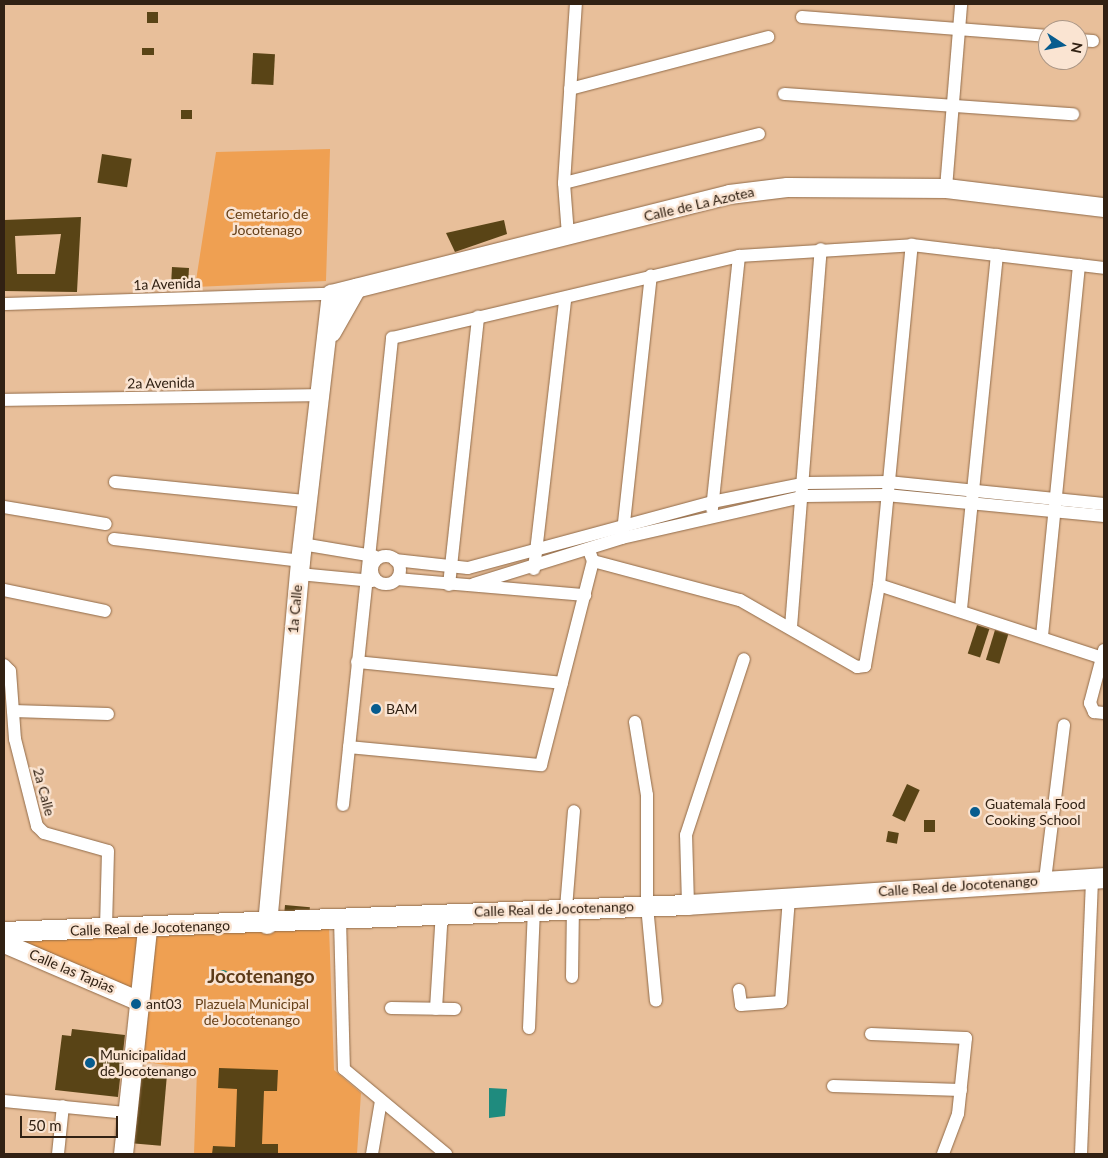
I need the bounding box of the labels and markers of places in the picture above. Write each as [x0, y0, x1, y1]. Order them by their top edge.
place label: BAM [386, 701, 417, 717]
marker: BAM [370, 703, 382, 715]
place label: Guatemala Food Cooking School [985, 796, 1085, 829]
marker: Guatemala Food Cooking School [969, 806, 981, 818]
place label: ant03 [146, 996, 182, 1012]
marker: ant03 [130, 998, 142, 1010]
place label: Municipalidad de Jocotenango [100, 1047, 197, 1080]
marker: Municipalidad de Jocotenango [84, 1057, 96, 1069]

